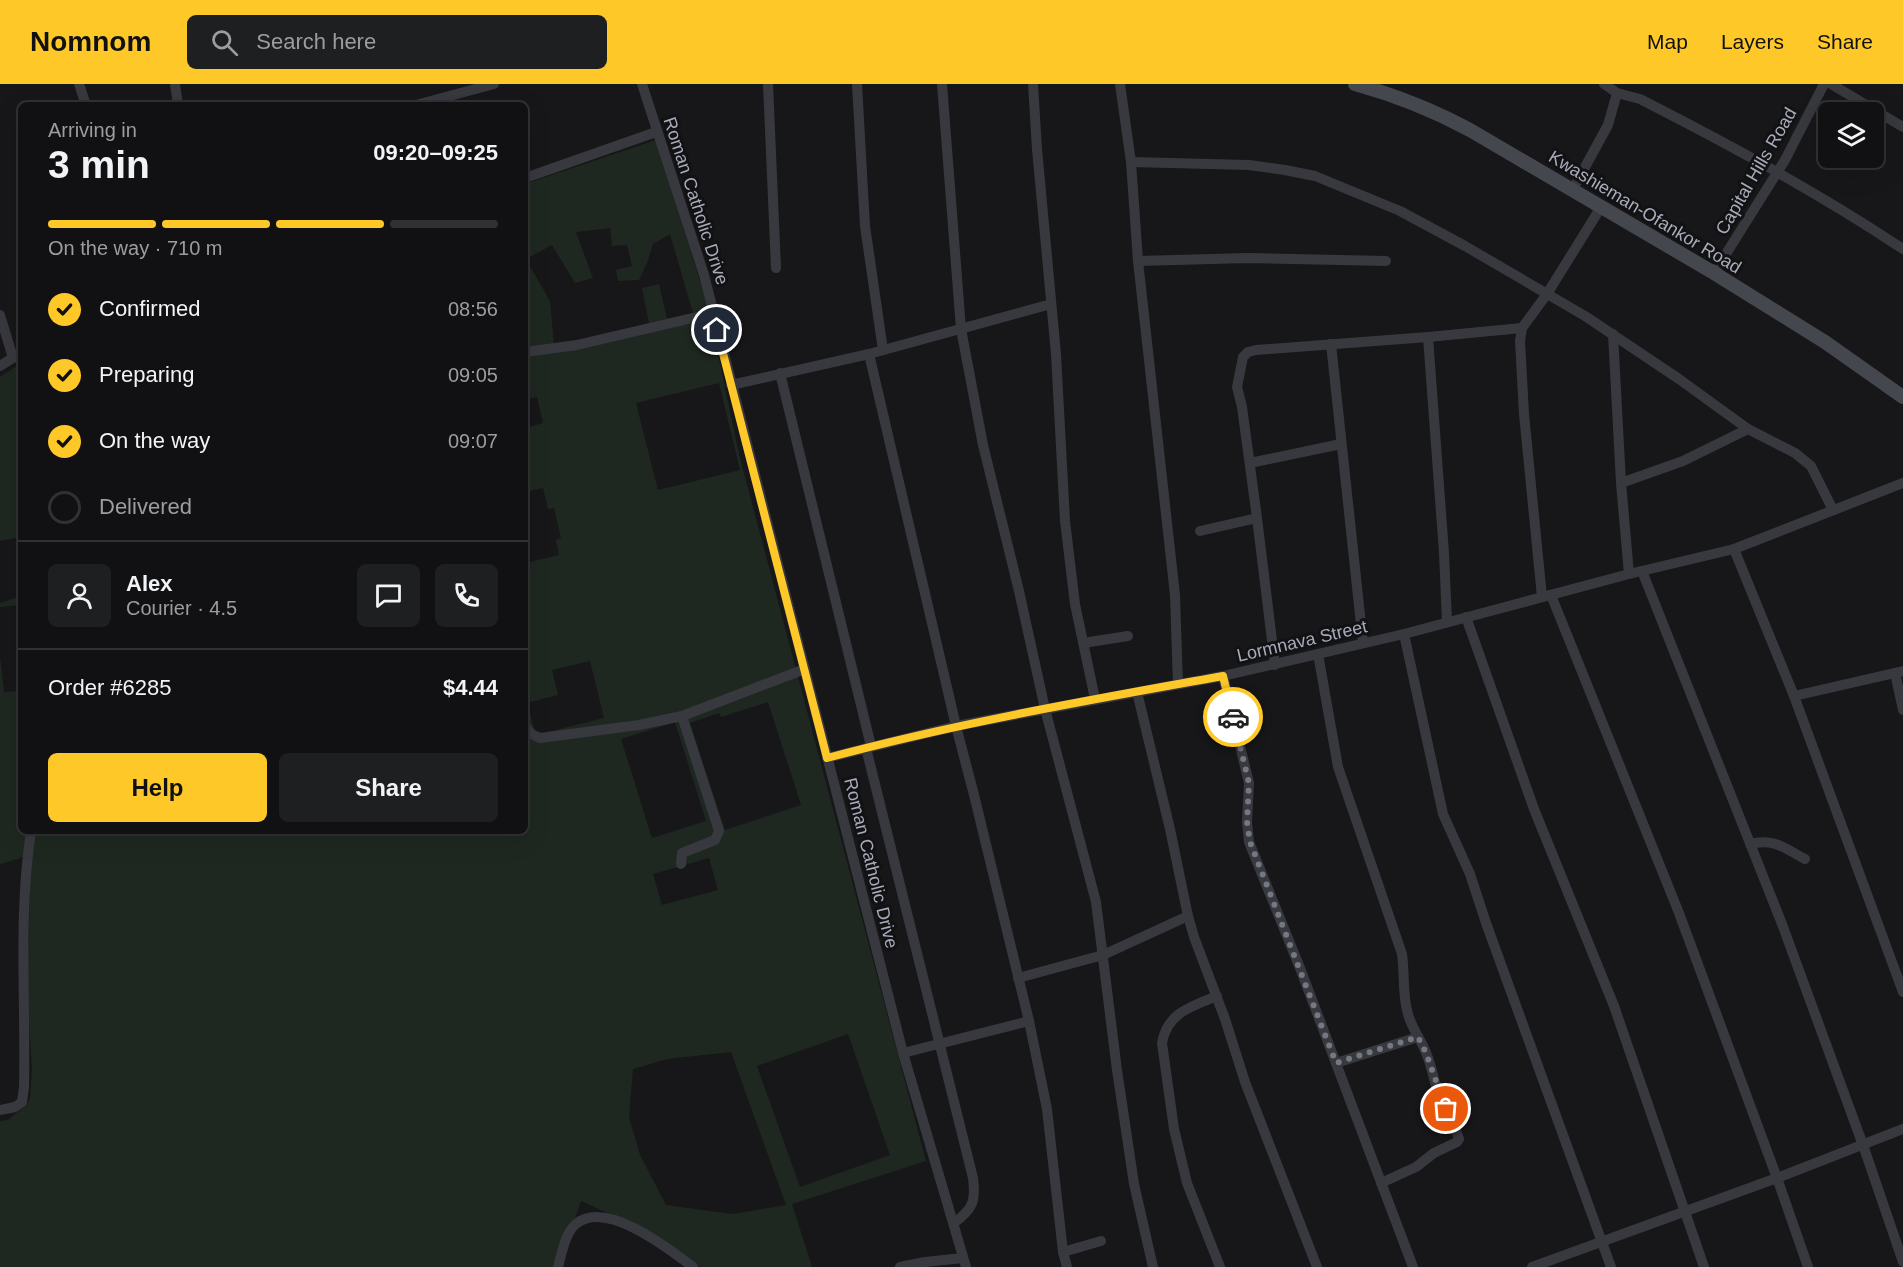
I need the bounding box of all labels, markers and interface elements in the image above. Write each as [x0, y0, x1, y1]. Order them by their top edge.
search box [187, 15, 607, 69]
text: Nomnom [30, 26, 151, 57]
icon: search [208, 26, 241, 59]
text: Search here [256, 29, 376, 54]
text: Map [1647, 30, 1688, 53]
text: Layers [1721, 30, 1784, 53]
text: Share [1817, 30, 1873, 53]
map controls [1818, 102, 1884, 168]
button: layers [1818, 102, 1884, 168]
street label: Capital Hills Road [1712, 104, 1800, 238]
street label: Roman Catholic Drive [659, 115, 733, 287]
text: Arriving in [48, 119, 137, 141]
text: 09:20–09:25 [373, 140, 498, 165]
text: 3 min [48, 143, 150, 186]
street label: Kwashieman-Ofankor Road [1545, 146, 1745, 278]
text: On the way · 710 m [48, 237, 223, 259]
icon: check [48, 293, 81, 326]
text: Confirmed [99, 296, 200, 321]
text: 08:56 [448, 298, 498, 320]
pin [691, 304, 742, 355]
icon: home [700, 313, 733, 346]
icon: check [48, 359, 81, 392]
text: Preparing [99, 362, 194, 387]
text: 09:05 [448, 364, 498, 386]
icon: check [48, 425, 81, 458]
text: On the way [99, 428, 210, 453]
text: 09:07 [448, 430, 498, 452]
text: Delivered [99, 494, 192, 519]
button: person [48, 564, 111, 627]
button: chat [357, 564, 420, 627]
button: phone [435, 564, 498, 627]
text: Alex [126, 571, 172, 596]
text: Courier · 4.5 [126, 597, 237, 619]
street label: Lormnava Street [1235, 616, 1369, 666]
text: Order #6285 [48, 675, 172, 700]
text: $4.44 [443, 675, 498, 700]
courier [1203, 687, 1263, 747]
icon: car [1217, 701, 1250, 734]
button: Help [48, 753, 267, 822]
button: Share [279, 753, 498, 822]
street label: Roman Catholic Drive [840, 776, 902, 950]
pin [1420, 1083, 1471, 1134]
icon: bag [1429, 1092, 1462, 1125]

